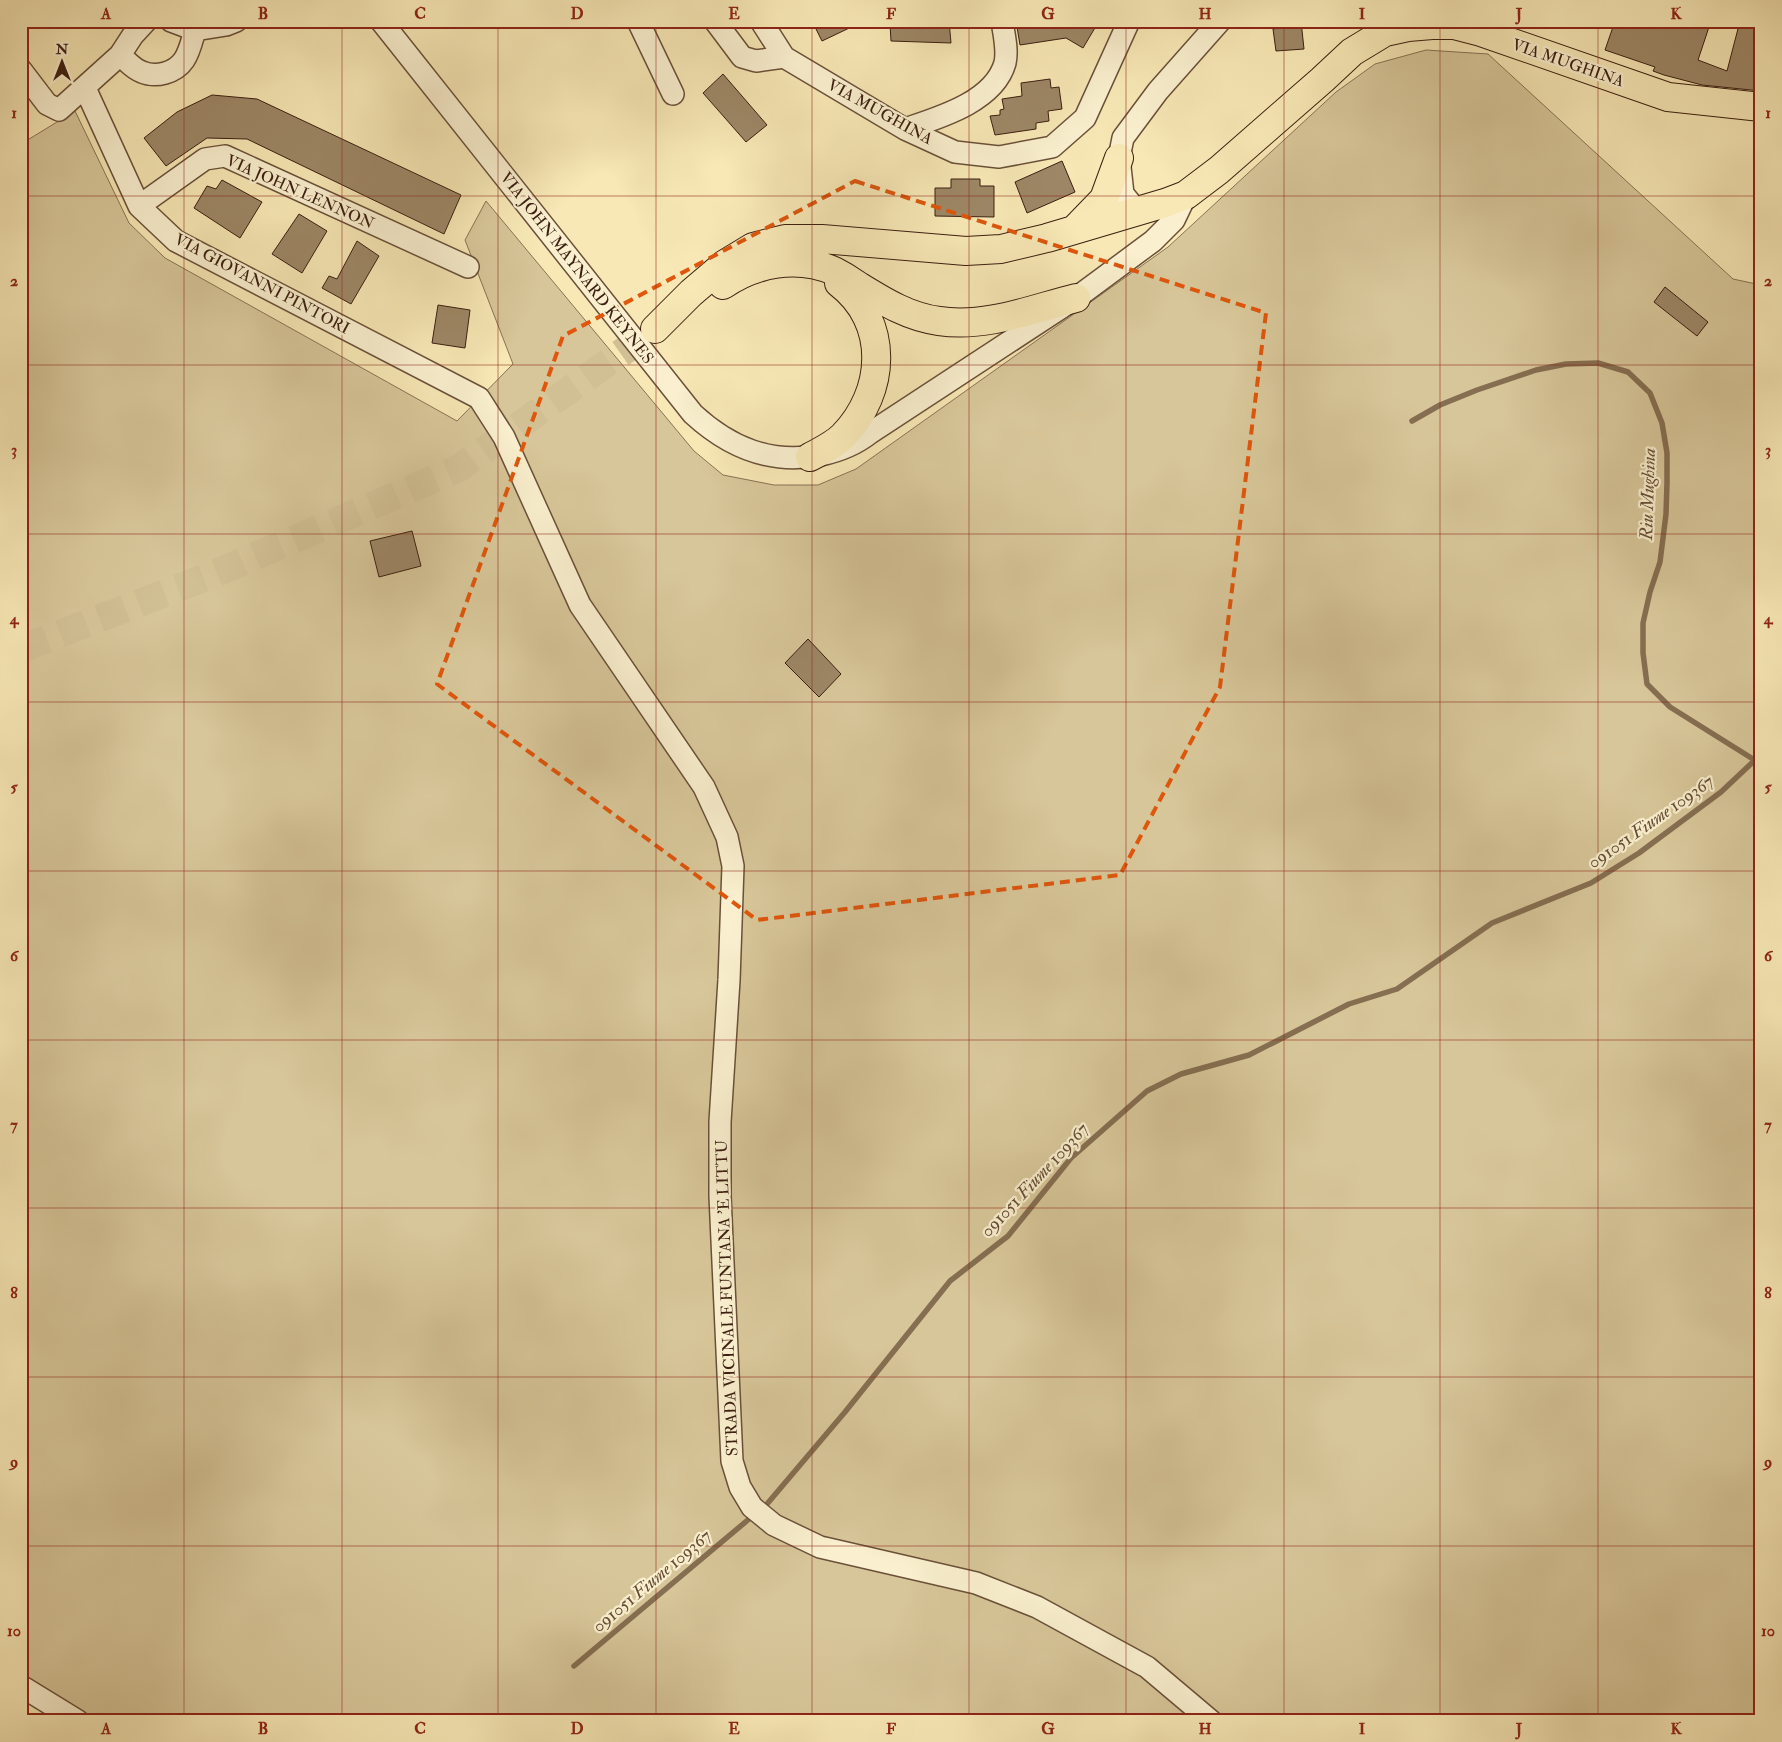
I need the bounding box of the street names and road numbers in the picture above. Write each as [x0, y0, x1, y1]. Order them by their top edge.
street label: VIA MUGHINA [1509, 34, 1627, 92]
street label: VIA MUGHINA [824, 75, 936, 149]
street label: VIA JOHN LENNON [222, 150, 378, 235]
street label: VIA JOHN MAYNARD KEYNES [495, 168, 658, 369]
street label: VIA GIOVANNI PINTORI [171, 229, 353, 339]
street label: STRADA VICINALE FUNTANA 'E LITTU [711, 1139, 743, 1457]

